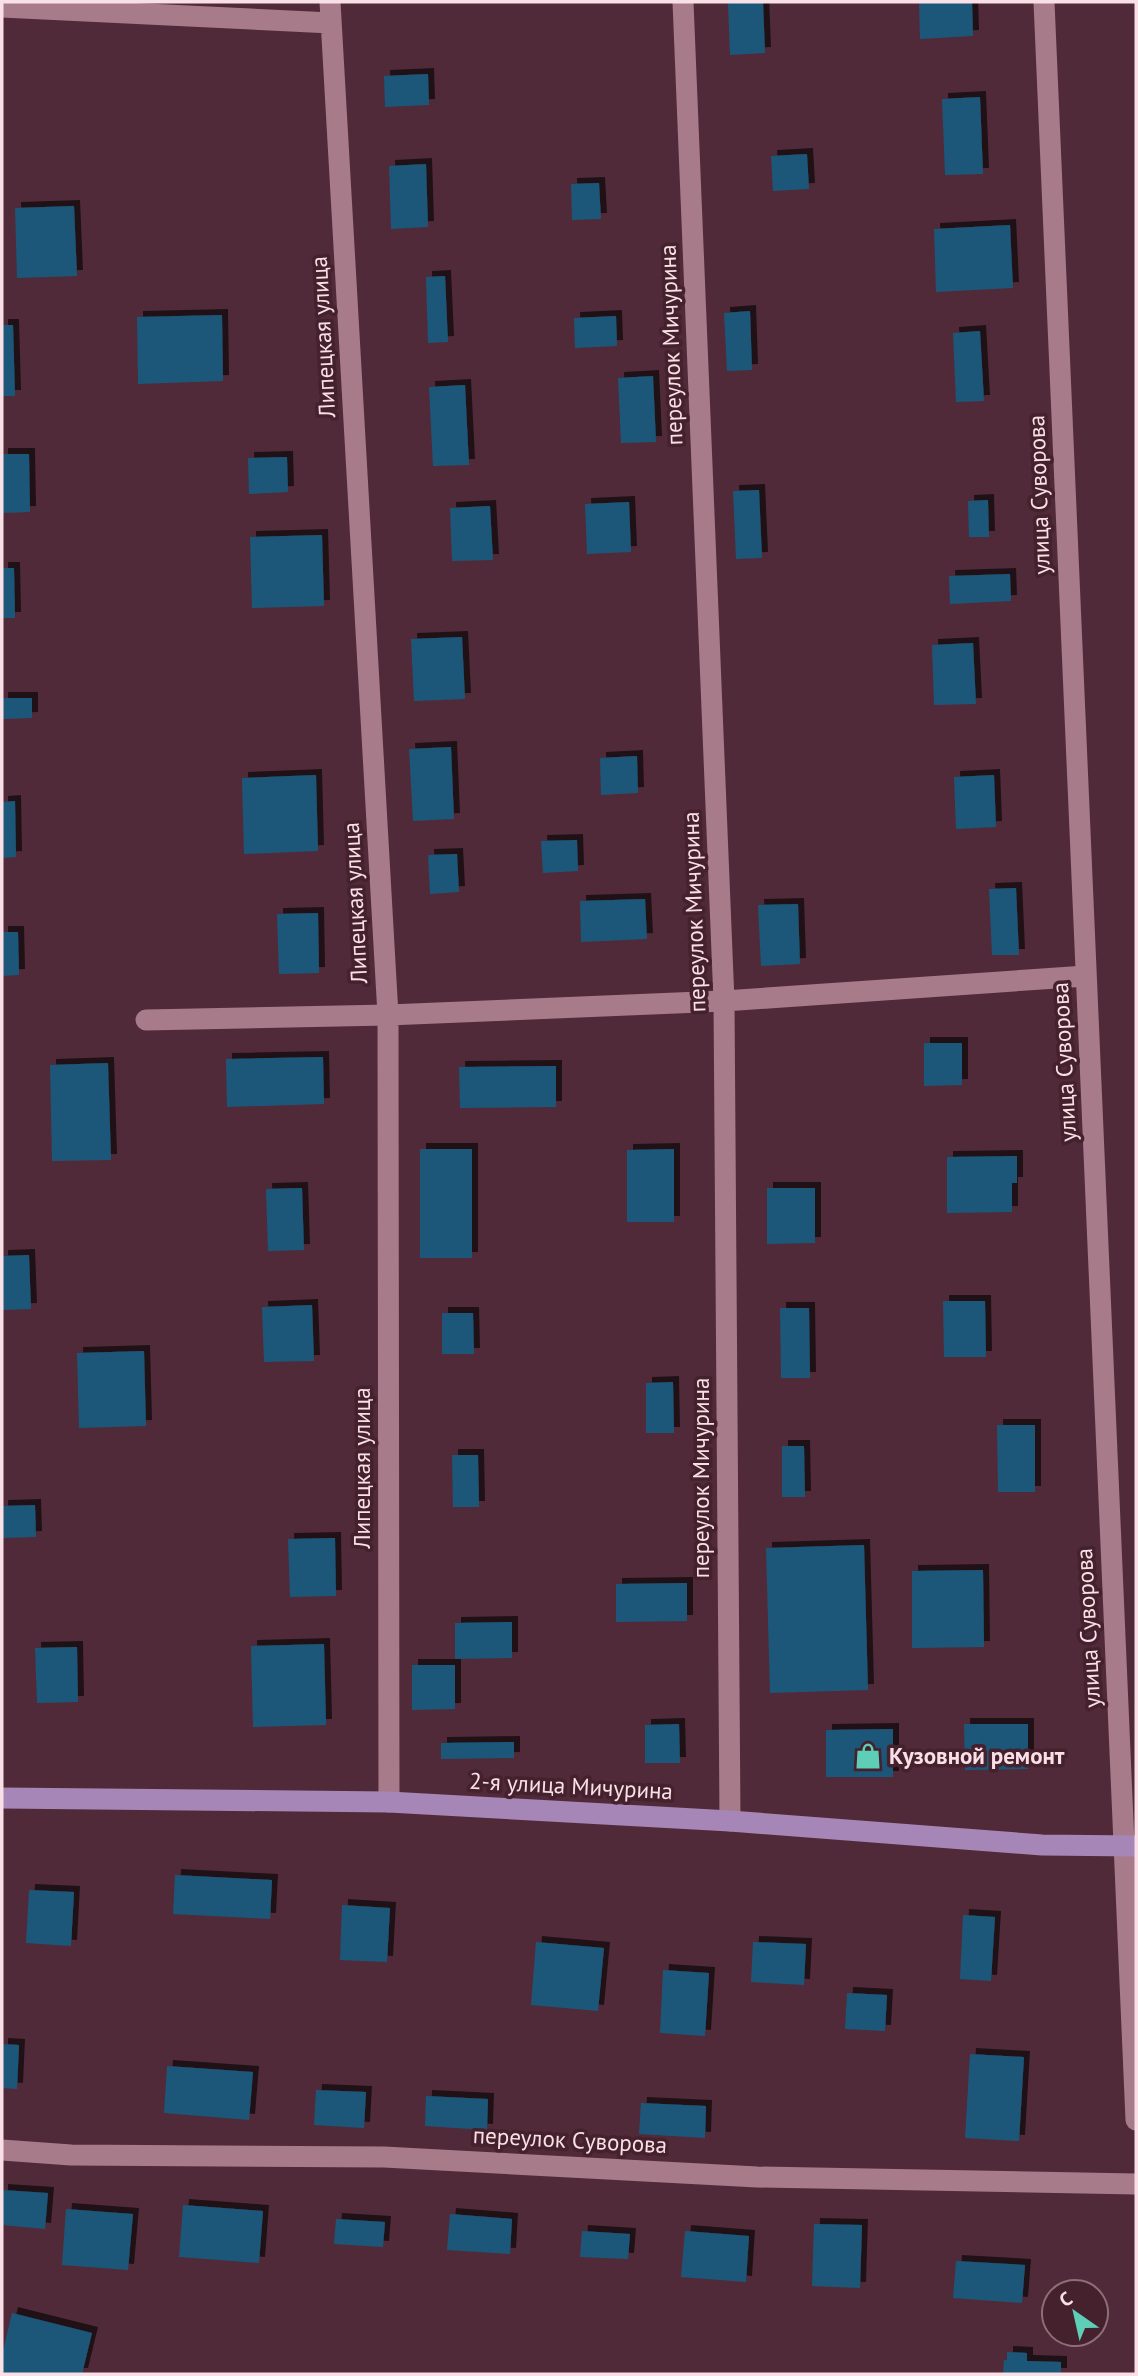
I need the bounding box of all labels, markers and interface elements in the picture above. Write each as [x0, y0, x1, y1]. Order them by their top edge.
street label: переулок Мичурина [653, 244, 688, 446]
street label: Липецкая улица [304, 256, 341, 419]
street label: улица Суворова [1021, 415, 1056, 575]
street label: переулок Мичурина [676, 811, 711, 1013]
street label: Липецкая улица [336, 822, 373, 985]
street label: улица Суворова [1045, 981, 1082, 1143]
street label: переулок Мичурина [686, 1378, 715, 1578]
street label: Липецкая улица [347, 1387, 376, 1550]
street label: улица Суворова [1069, 1547, 1106, 1709]
shop icon: Кузовной ремонт [853, 1741, 883, 1771]
place label: Кузовной ремонт [889, 1741, 1065, 1770]
street label: 2-я улица Мичурина [468, 1766, 674, 1805]
street label: переулок Суворова [472, 2120, 668, 2159]
north arrow [1040, 2278, 1110, 2348]
text: С [1054, 2286, 1077, 2312]

